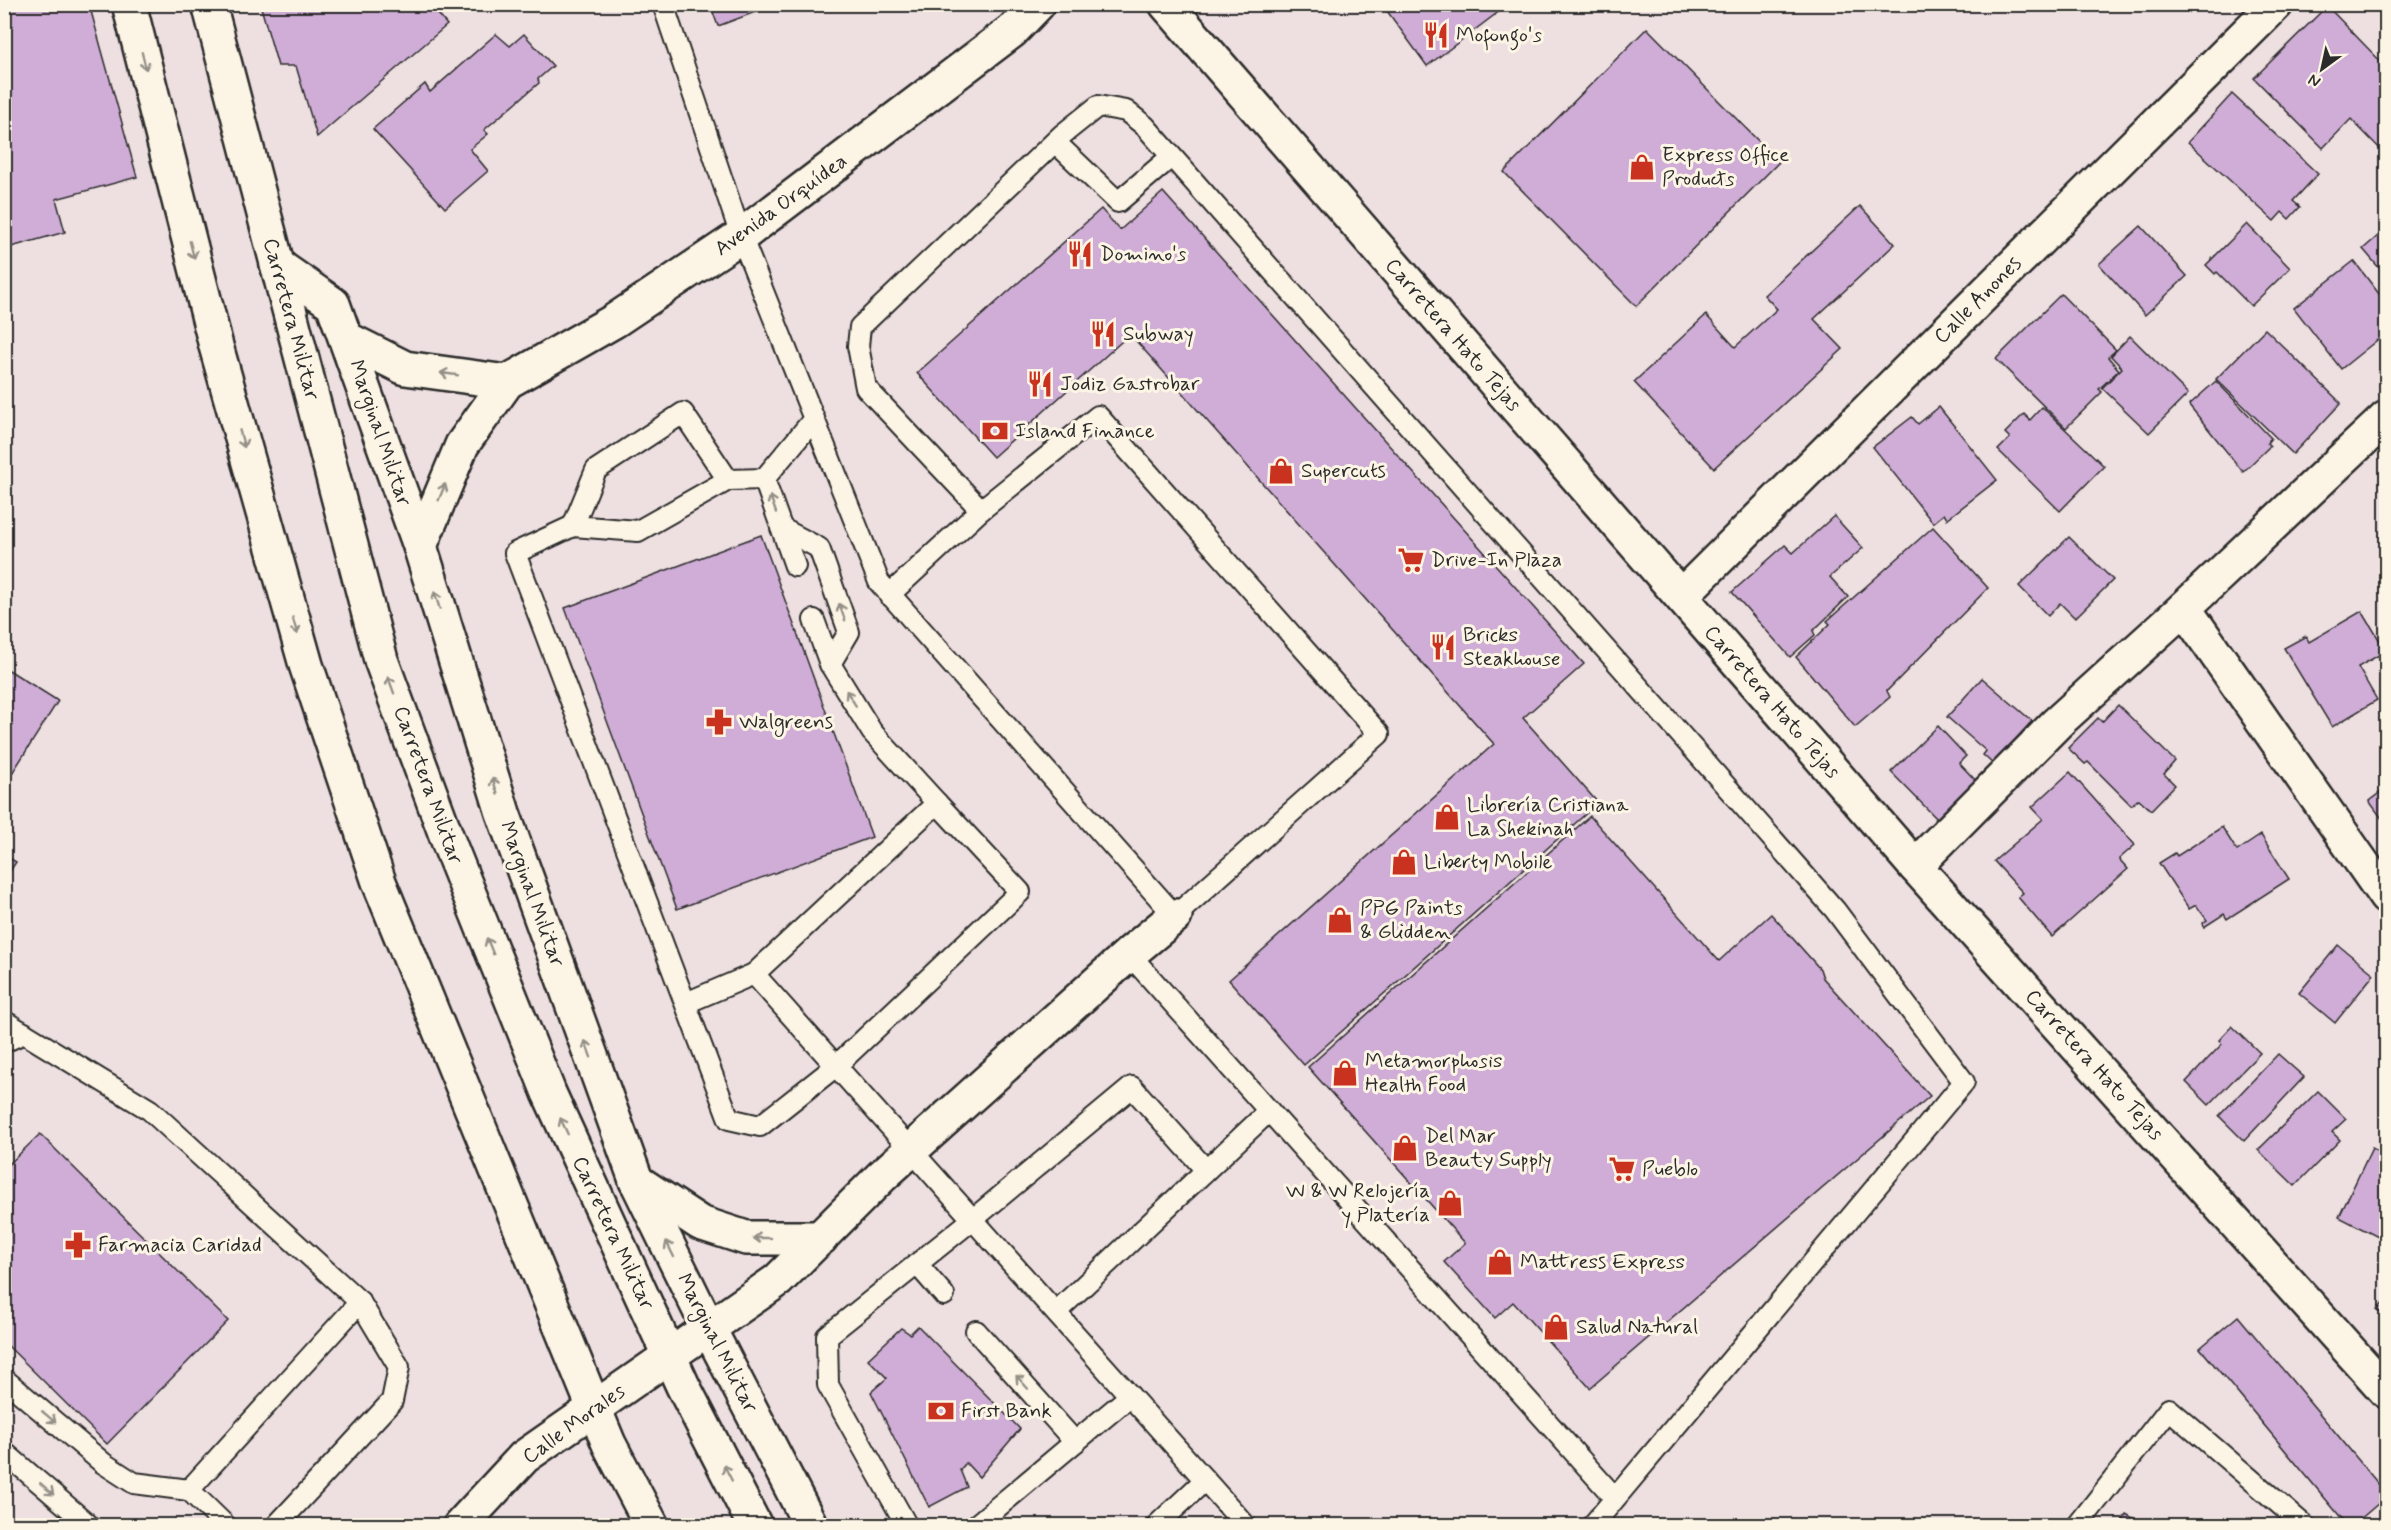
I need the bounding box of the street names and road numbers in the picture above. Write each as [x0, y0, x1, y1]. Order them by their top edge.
street label: Avenida Orquídea [709, 147, 853, 263]
street label: Carretera Militar [256, 235, 326, 403]
street label: Calle Anones [1928, 250, 2028, 350]
street label: Carretera Hato Tejas [1379, 252, 1527, 418]
street label: Marginal Militar [341, 356, 418, 510]
street label: Carretera Hato Tejas [1698, 619, 1846, 785]
street label: Carretera Militar [386, 702, 470, 868]
street label: Marginal Militar [492, 817, 571, 971]
street label: Carretera Hato Tejas [2018, 983, 2170, 1147]
street label: Carretera Militar [565, 1152, 661, 1315]
street label: Marginal Militar [669, 1269, 764, 1418]
street label: Calle Morales [517, 1377, 631, 1471]

